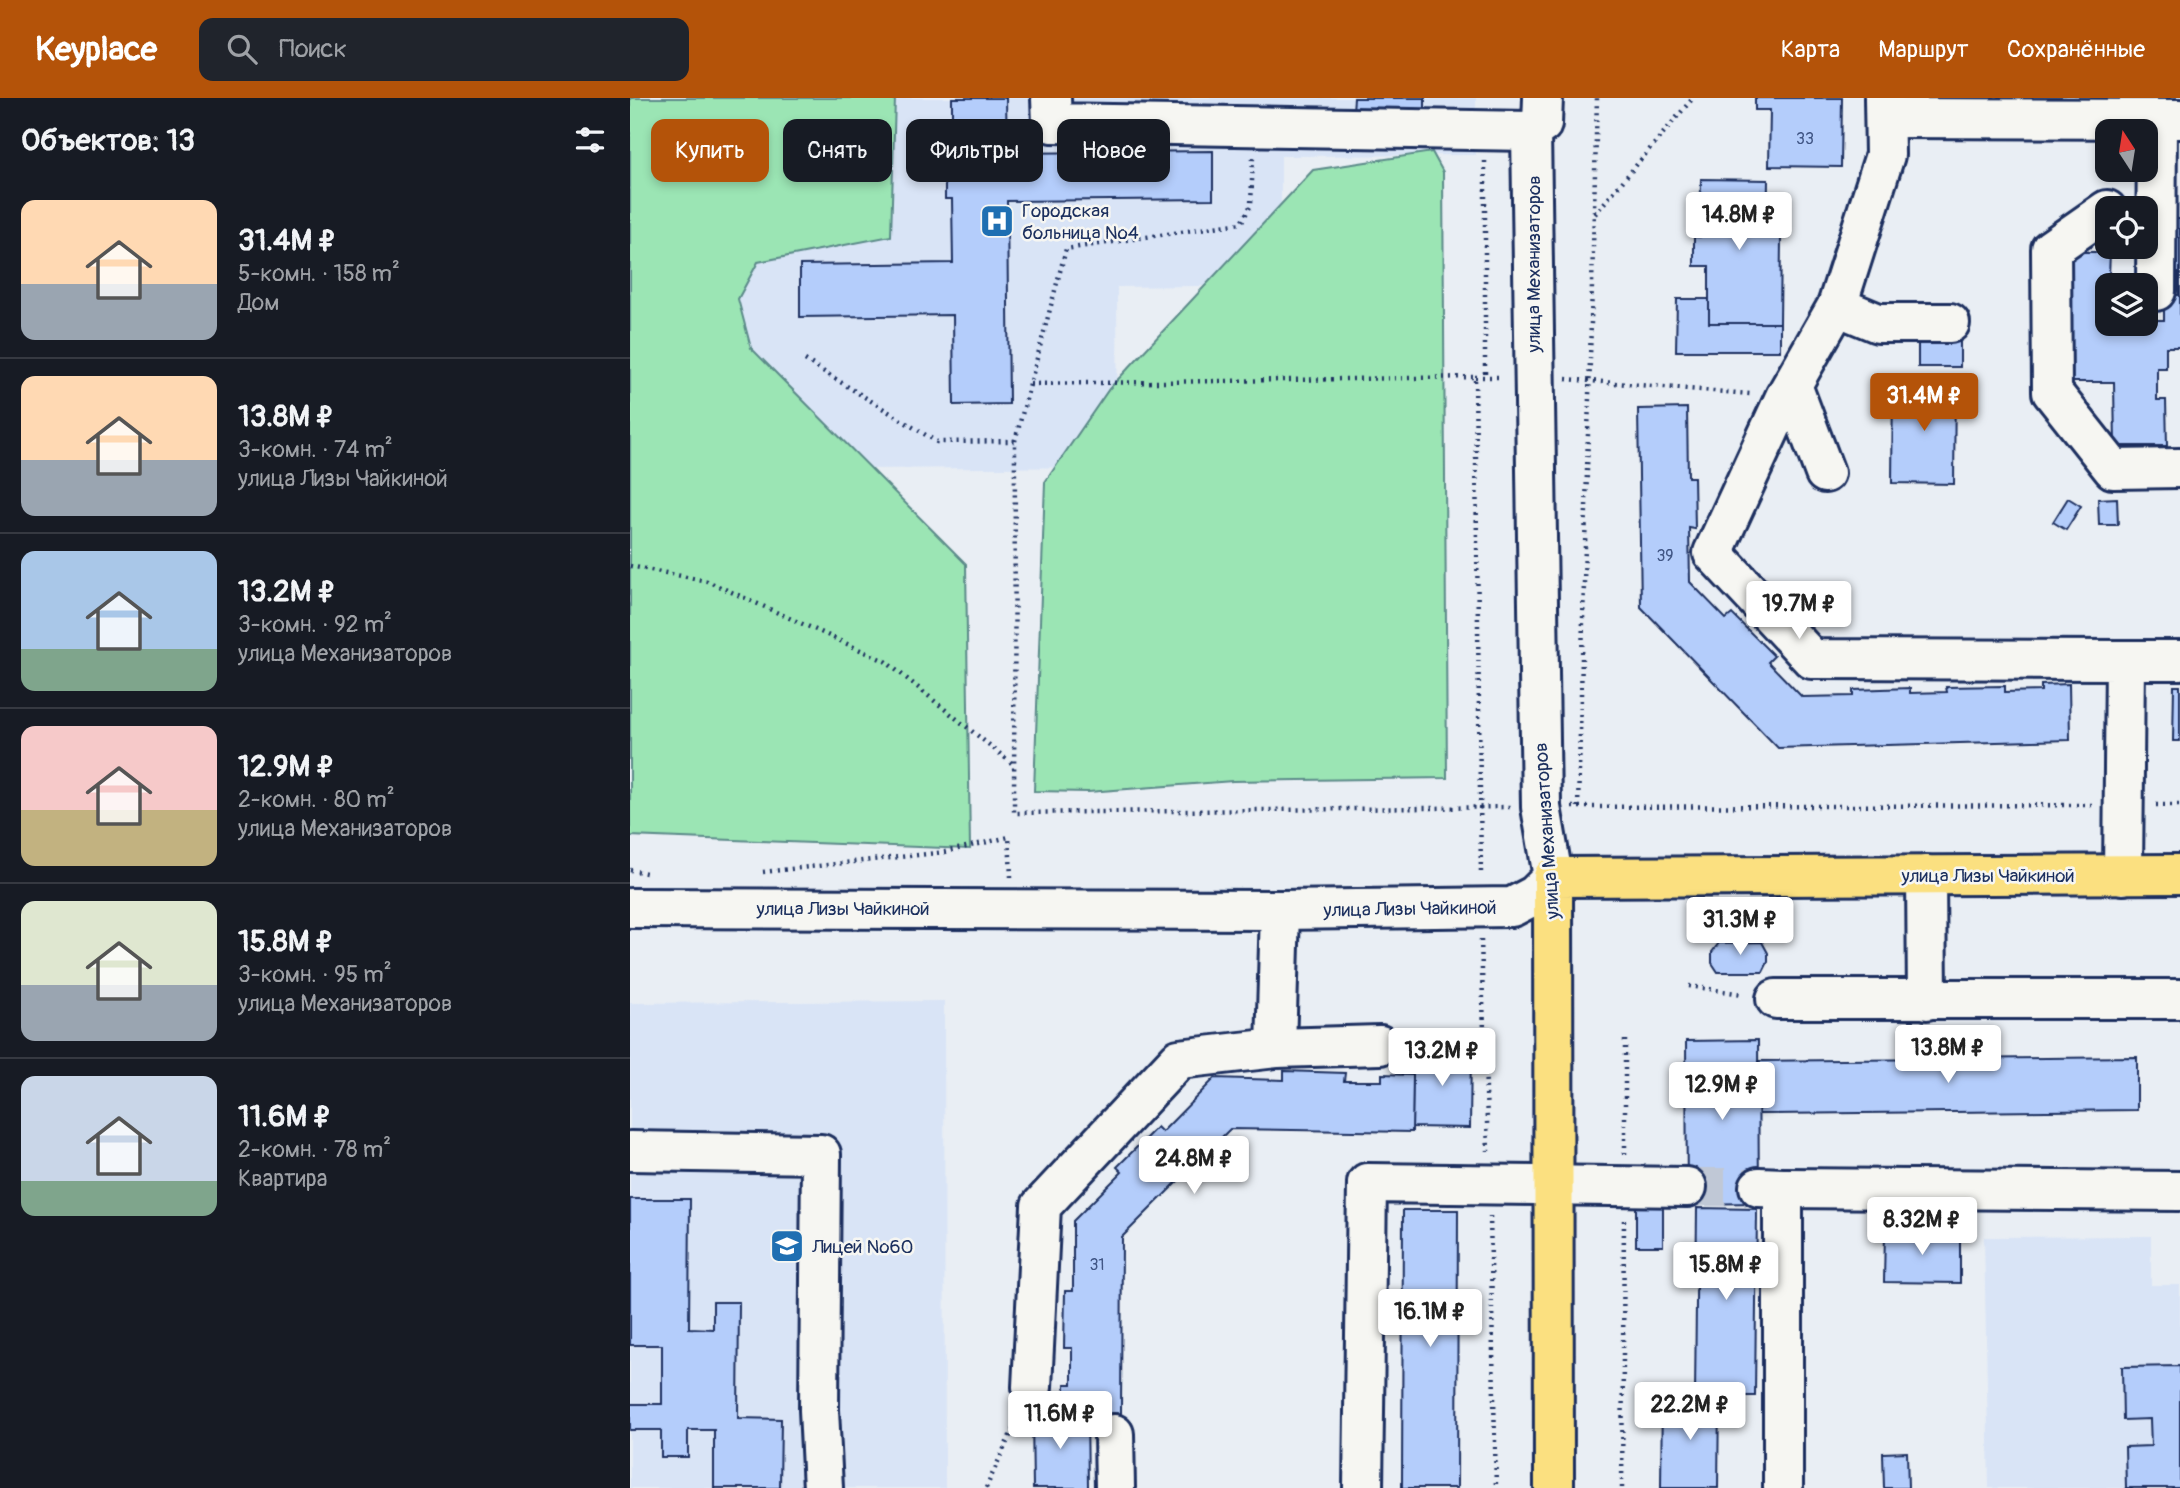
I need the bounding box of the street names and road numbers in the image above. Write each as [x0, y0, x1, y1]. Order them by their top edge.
street label: улица Механизаторов [1522, 176, 1546, 354]
street label: улица Механизаторов [1529, 742, 1565, 921]
street label: улица Лизы Чайкиной [1900, 864, 2075, 888]
street label: улица Лизы Чайкиной [1322, 895, 1497, 923]
street label: улица Лизы Чайкиной [755, 897, 930, 921]

